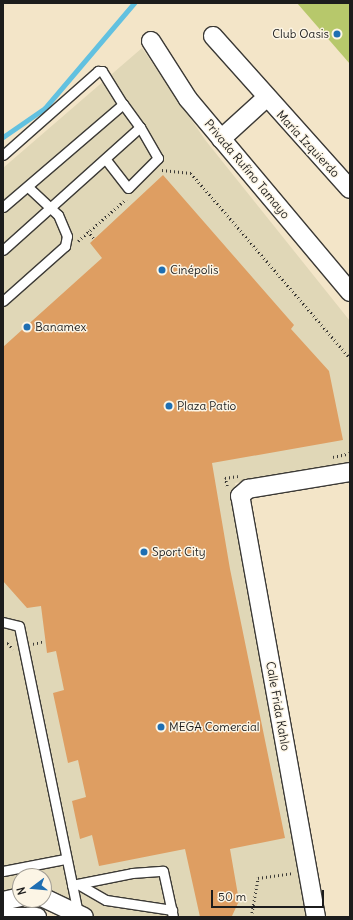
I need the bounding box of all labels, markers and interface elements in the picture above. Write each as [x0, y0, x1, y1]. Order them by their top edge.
place label: Club Oasis [272, 27, 329, 41]
marker: Club Oasis [332, 29, 342, 39]
street label: María Izquierdo [273, 108, 343, 180]
street label: Privada Rufino Tamayo [201, 116, 293, 222]
place label: Cinépolis [170, 263, 218, 277]
marker: Cinépolis [157, 265, 167, 275]
place label: Banamex [35, 320, 86, 334]
marker: Banamex [22, 322, 32, 332]
place label: Plaza Patio [177, 399, 236, 413]
marker: Plaza Patio [164, 401, 174, 411]
place label: Sport City [152, 545, 205, 559]
marker: Sport City [139, 547, 149, 557]
street label: Calle Frida Kahlo [263, 660, 293, 752]
place label: MEGA Comercial [169, 720, 259, 734]
marker: MEGA Comercial [156, 722, 166, 732]
north arrow [12, 868, 52, 908]
scale bar [213, 882, 326, 908]
text: N [14, 885, 29, 897]
text: 50 m [218, 889, 246, 904]

